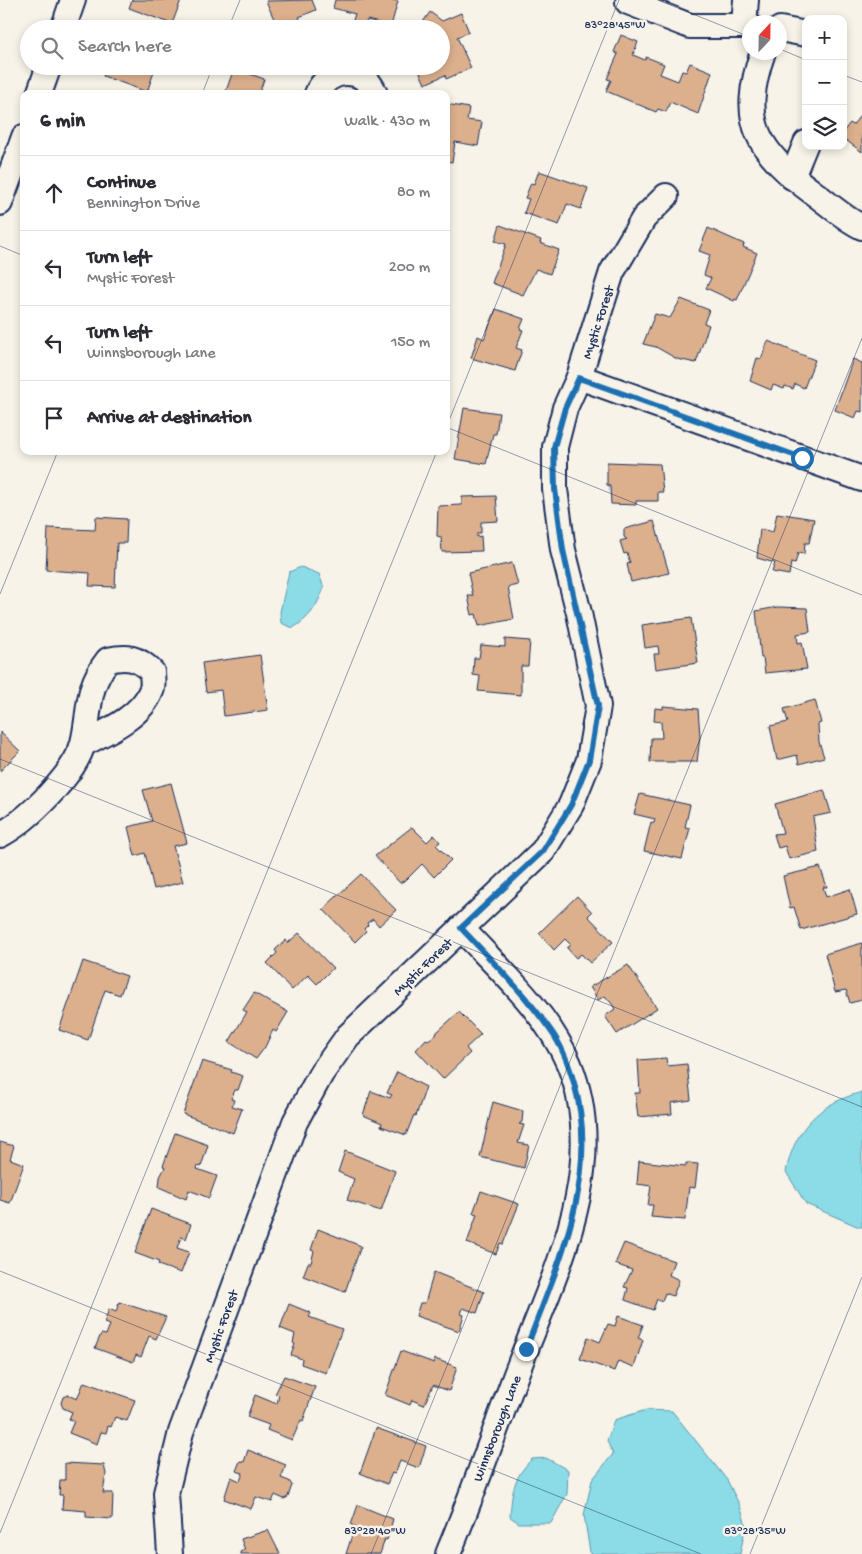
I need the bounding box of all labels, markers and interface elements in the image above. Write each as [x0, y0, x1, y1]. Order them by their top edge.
north arrow [742, 15, 787, 60]
map controls [802, 15, 847, 150]
button: + [802, 15, 847, 60]
text: 83°28'45"W [585, 19, 645, 33]
search box [20, 20, 450, 75]
icon: search [38, 34, 66, 62]
text: Search here [78, 36, 172, 59]
button: − [802, 60, 847, 105]
button: layers [802, 105, 847, 150]
text: 6 min [40, 110, 85, 135]
text: Walk · 430 m [344, 113, 430, 132]
text: Continue [87, 172, 156, 195]
icon: ahead [40, 179, 68, 207]
text: 80 m [397, 184, 430, 203]
text: Bennington Drive [87, 195, 200, 214]
text: Turn left [87, 247, 151, 270]
icon: left [40, 254, 68, 282]
text: 200 m [389, 259, 430, 278]
text: Mystic Forest [87, 270, 174, 289]
street label: Mystic Forest [580, 283, 620, 362]
text: Turn left [87, 322, 151, 345]
icon: left [40, 329, 68, 357]
text: 150 m [391, 334, 430, 353]
text: Winnsborough Lane [87, 345, 215, 364]
icon: arrive [40, 404, 68, 432]
text: Arrive at destination [87, 407, 251, 430]
route start [791, 447, 814, 470]
street label: Mystic Forest [390, 934, 458, 1000]
street label: Mystic Forest [201, 1287, 244, 1366]
route end [515, 1338, 538, 1361]
street label: Winnsborough Lane [470, 1373, 527, 1484]
text: 83°28'40"W [344, 1525, 406, 1539]
text: 83°28'35"W [724, 1525, 786, 1539]

